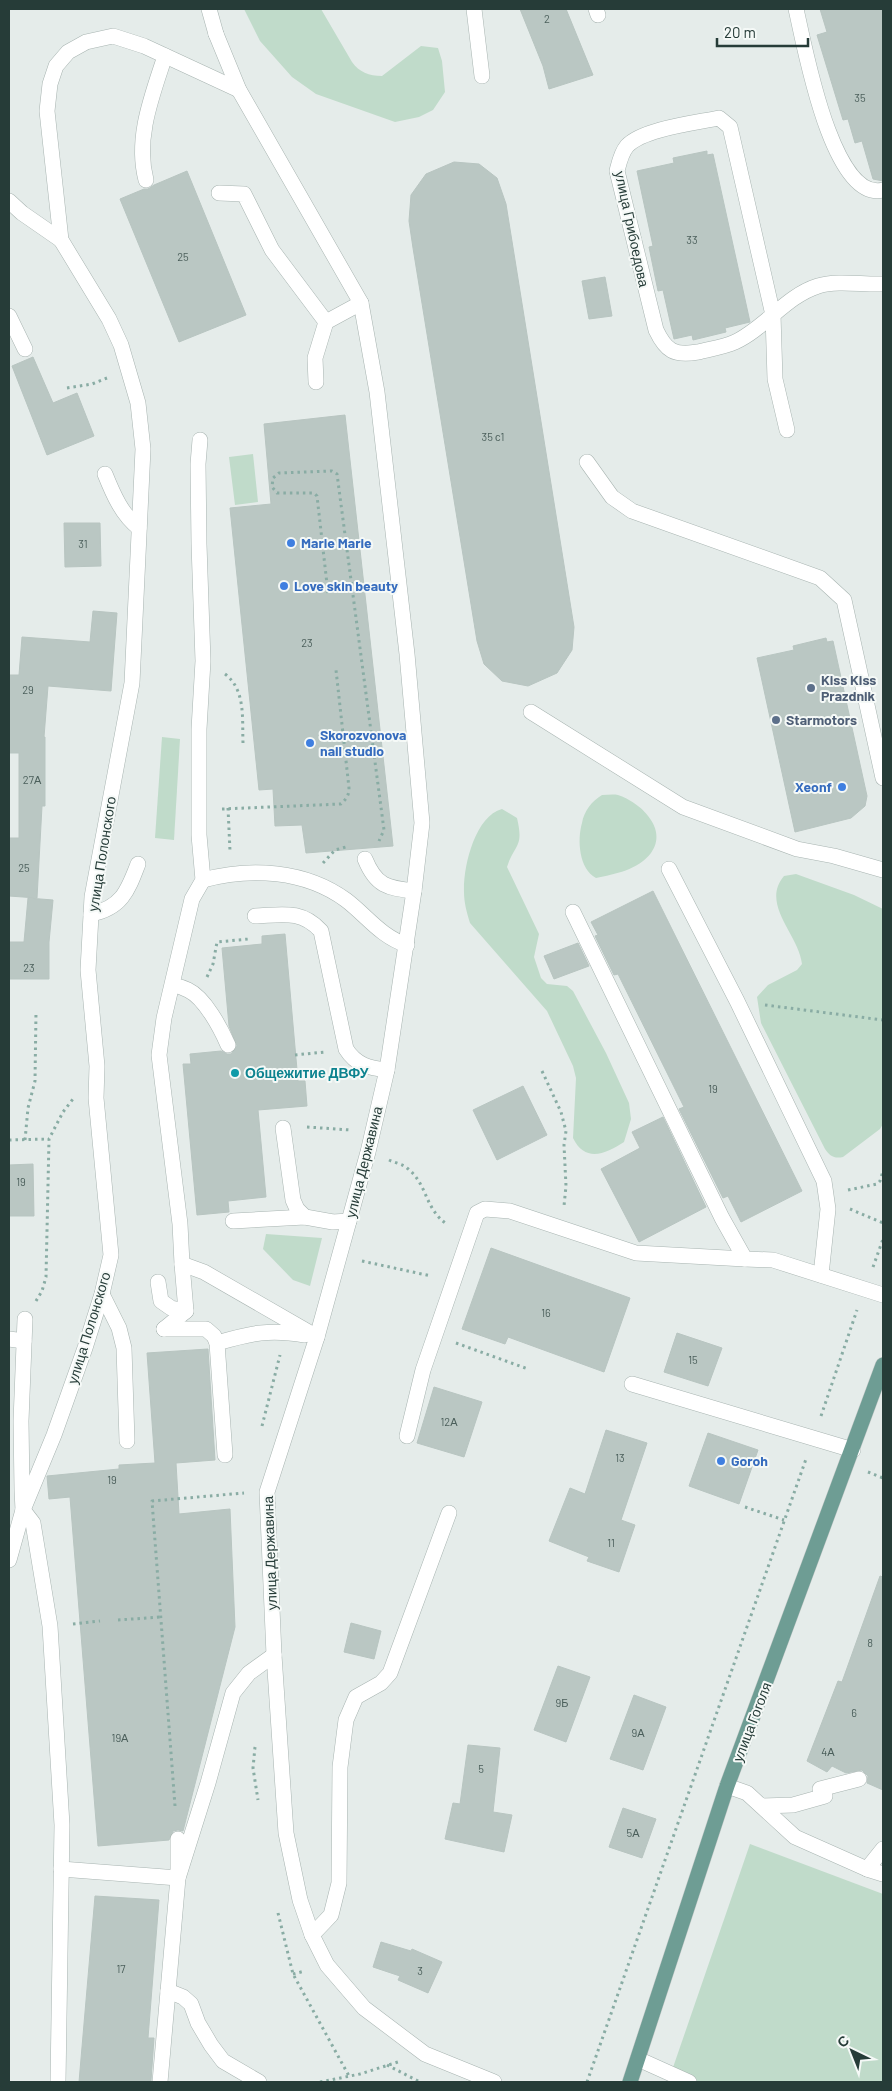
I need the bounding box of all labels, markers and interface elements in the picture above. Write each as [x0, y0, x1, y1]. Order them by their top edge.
house number: 2 [544, 12, 550, 25]
scale bar [717, 15, 808, 47]
text: 20 m [724, 23, 756, 41]
house number: 35 [854, 91, 866, 104]
street label: улица Грибоедова [612, 169, 653, 289]
house number: 33 [686, 233, 698, 246]
house number: 25 [177, 250, 189, 263]
house number: 35 с1 [482, 430, 504, 443]
place label: Marie Marie [301, 534, 372, 551]
house number: 31 [78, 537, 88, 550]
marker: Marie Marie [285, 537, 297, 549]
place label: Love skin beauty [294, 577, 398, 594]
marker: Love skin beauty [278, 580, 290, 592]
house number: 23 [301, 636, 313, 649]
place label: Kiss Kiss Prazdnik [821, 671, 876, 704]
marker: Kiss Kiss Prazdnik [805, 682, 817, 694]
house number: 29 [22, 683, 34, 696]
place label: Starmotors [786, 711, 857, 728]
marker: Starmotors [770, 714, 782, 726]
place label: Skorozvonova nail studio [320, 726, 406, 759]
marker: Skorozvonova nail studio [304, 737, 316, 749]
house number: 27А [23, 773, 42, 786]
place label: Xeonf [795, 778, 832, 795]
marker: Xeonf [836, 781, 848, 793]
street label: улица Полонского [84, 795, 119, 913]
house number: 25 [18, 861, 30, 874]
house number: 23 [23, 961, 35, 974]
place label: Общежитие ДВФУ [245, 1064, 369, 1081]
marker: Общежитие ДВФУ [229, 1067, 241, 1079]
house number: 19 [708, 1082, 718, 1095]
street label: улица Державина [341, 1104, 386, 1219]
house number: 19 [16, 1175, 26, 1188]
street label: улица Полонского [63, 1270, 114, 1386]
house number: 16 [541, 1306, 551, 1319]
house number: 15 [688, 1353, 698, 1366]
house number: 12А [440, 1415, 458, 1428]
house number: 13 [615, 1451, 625, 1464]
place label: Goroh [731, 1452, 768, 1469]
marker: Goroh [715, 1455, 727, 1467]
house number: 19 [107, 1473, 117, 1486]
street label: улица Державина [259, 1495, 280, 1610]
house number: 11 [607, 1536, 615, 1549]
house number: 8 [867, 1636, 873, 1649]
street label: улица Гоголя [729, 1680, 774, 1764]
house number: 9Б [556, 1696, 568, 1709]
house number: 6 [851, 1706, 857, 1719]
house number: 9А [631, 1726, 645, 1739]
house number: 19А [112, 1731, 129, 1744]
house number: 4А [821, 1745, 835, 1758]
house number: 5 [478, 1762, 484, 1775]
house number: 5А [627, 1826, 640, 1839]
house number: 17 [116, 1962, 126, 1975]
house number: 3 [417, 1964, 423, 1977]
north arrow [827, 2026, 877, 2076]
text: С [833, 2031, 852, 2051]

